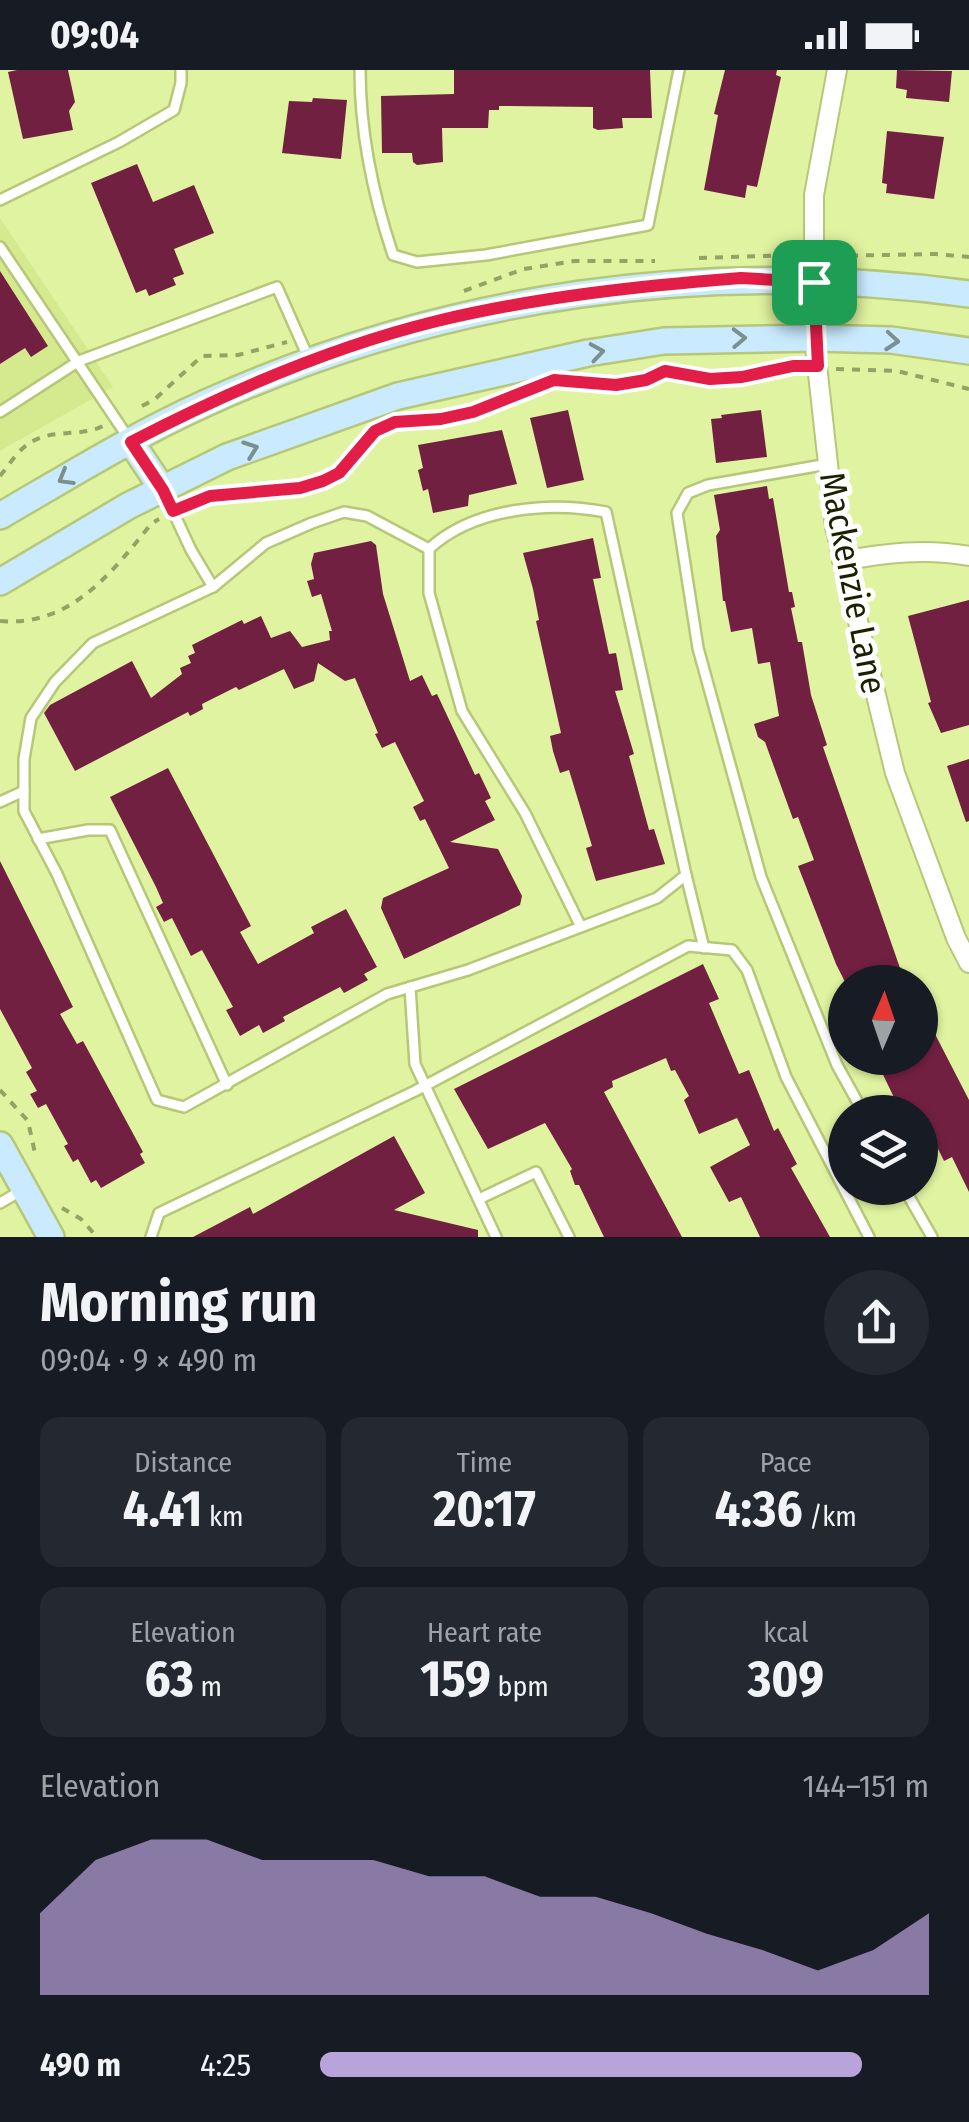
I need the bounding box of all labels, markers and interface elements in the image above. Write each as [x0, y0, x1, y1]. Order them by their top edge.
text: 09:04 [50, 12, 139, 58]
pin [772, 240, 857, 325]
icon: arrive [787, 255, 842, 310]
one-way arrow [732, 328, 748, 349]
one-way arrow [884, 330, 900, 352]
one-way arrow [589, 342, 606, 363]
one-way arrow [242, 440, 259, 461]
one-way arrow [58, 466, 76, 485]
street label: Mackenzie Lane [811, 469, 895, 697]
north arrow [828, 965, 938, 1075]
map controls [828, 965, 938, 1205]
button: layers [828, 1095, 938, 1205]
text: Morning run [40, 1270, 317, 1336]
button: share [824, 1270, 929, 1375]
text: 09:04 · 9 × 490 m [40, 1341, 257, 1379]
text: Distance [134, 1446, 232, 1479]
text: Time [457, 1446, 512, 1479]
text: Pace [760, 1446, 812, 1479]
text: 4.41 [123, 1479, 202, 1539]
text: 20:17 [433, 1479, 536, 1539]
text: 4:36 [715, 1479, 803, 1539]
text: km [202, 1500, 244, 1533]
text: /km [803, 1500, 857, 1533]
text: Elevation [130, 1616, 236, 1649]
text: Heart rate [427, 1616, 542, 1649]
text: kcal [763, 1616, 809, 1649]
text: 63 [144, 1649, 194, 1709]
text: 159 [420, 1649, 491, 1709]
text: 309 [748, 1649, 824, 1709]
text: m [194, 1670, 222, 1703]
text: bpm [491, 1670, 549, 1703]
text: Elevation [40, 1767, 160, 1805]
text: 144–151 m [802, 1767, 929, 1805]
text: 490 m [40, 2046, 121, 2084]
text: 4:25 [200, 2046, 251, 2084]

